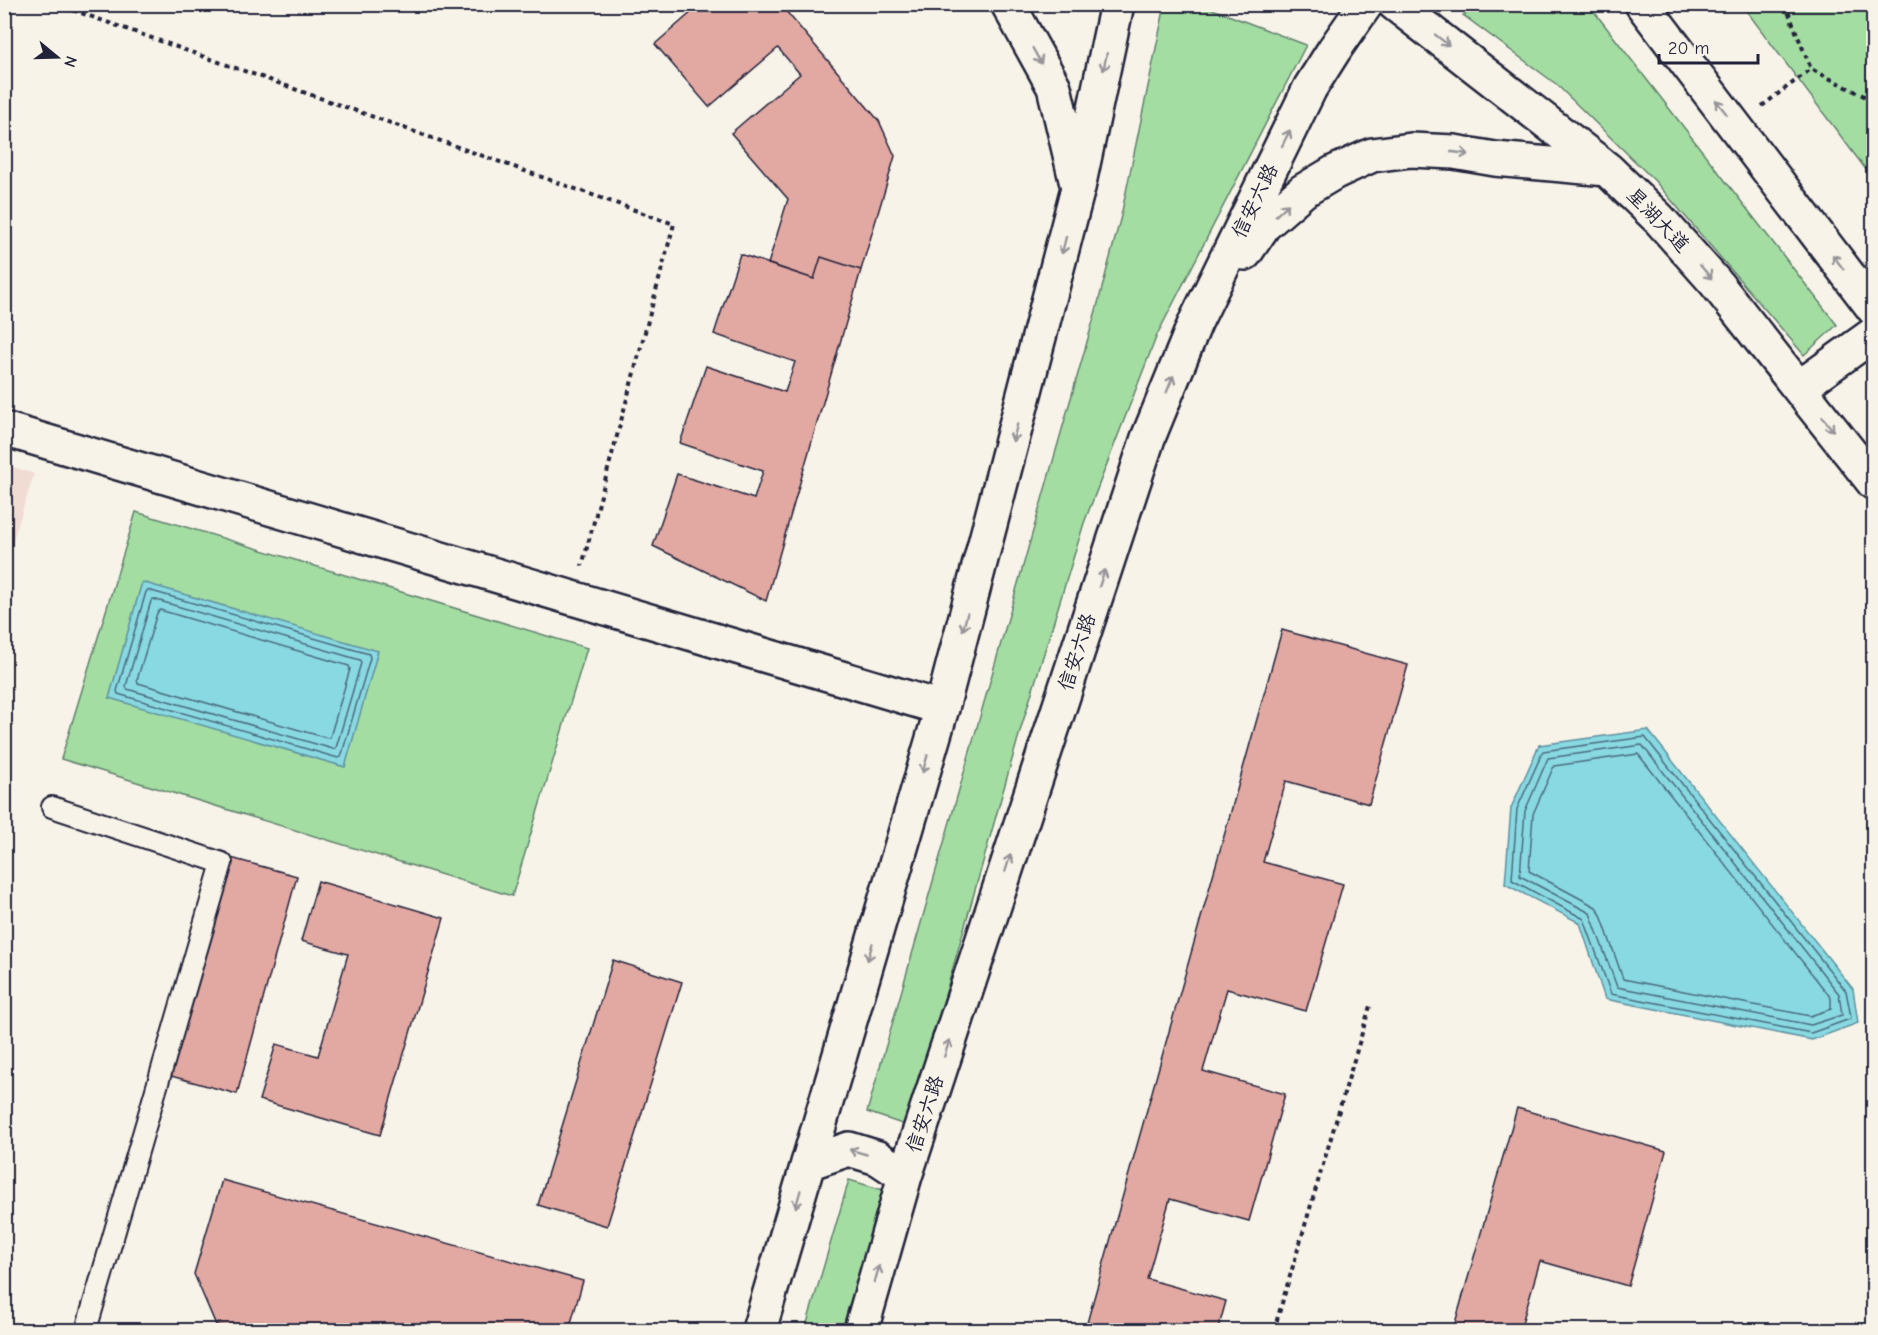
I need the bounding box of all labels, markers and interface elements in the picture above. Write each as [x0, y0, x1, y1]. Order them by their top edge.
north arrow [27, 27, 87, 87]
scale bar [1659, 27, 1758, 65]
one-way arrow [1434, 33, 1450, 46]
text: 20 m [1668, 38, 1709, 59]
one-way arrow [1032, 46, 1043, 64]
one-way arrow [1099, 51, 1110, 71]
text: N [60, 54, 80, 69]
one-way arrow [1714, 99, 1727, 115]
one-way arrow [1281, 130, 1292, 148]
one-way arrow [1450, 148, 1469, 159]
street label: 信安六路 [1227, 159, 1283, 242]
street label: 星湖大道 [1622, 183, 1694, 257]
one-way arrow [1274, 203, 1289, 217]
one-way arrow [1057, 235, 1069, 254]
one-way arrow [1832, 254, 1845, 270]
one-way arrow [1699, 264, 1713, 279]
one-way arrow [1165, 375, 1176, 394]
one-way arrow [1822, 415, 1835, 431]
one-way arrow [1009, 423, 1020, 442]
one-way arrow [1097, 569, 1108, 588]
street label: 信安六路 [1054, 609, 1101, 694]
one-way arrow [958, 612, 970, 631]
one-way arrow [919, 755, 930, 774]
one-way arrow [1003, 854, 1014, 873]
one-way arrow [864, 942, 875, 961]
one-way arrow [942, 1039, 953, 1058]
street label: 信安六路 [902, 1071, 949, 1156]
one-way arrow [849, 1146, 868, 1157]
one-way arrow [792, 1189, 803, 1208]
one-way arrow [872, 1265, 883, 1284]

